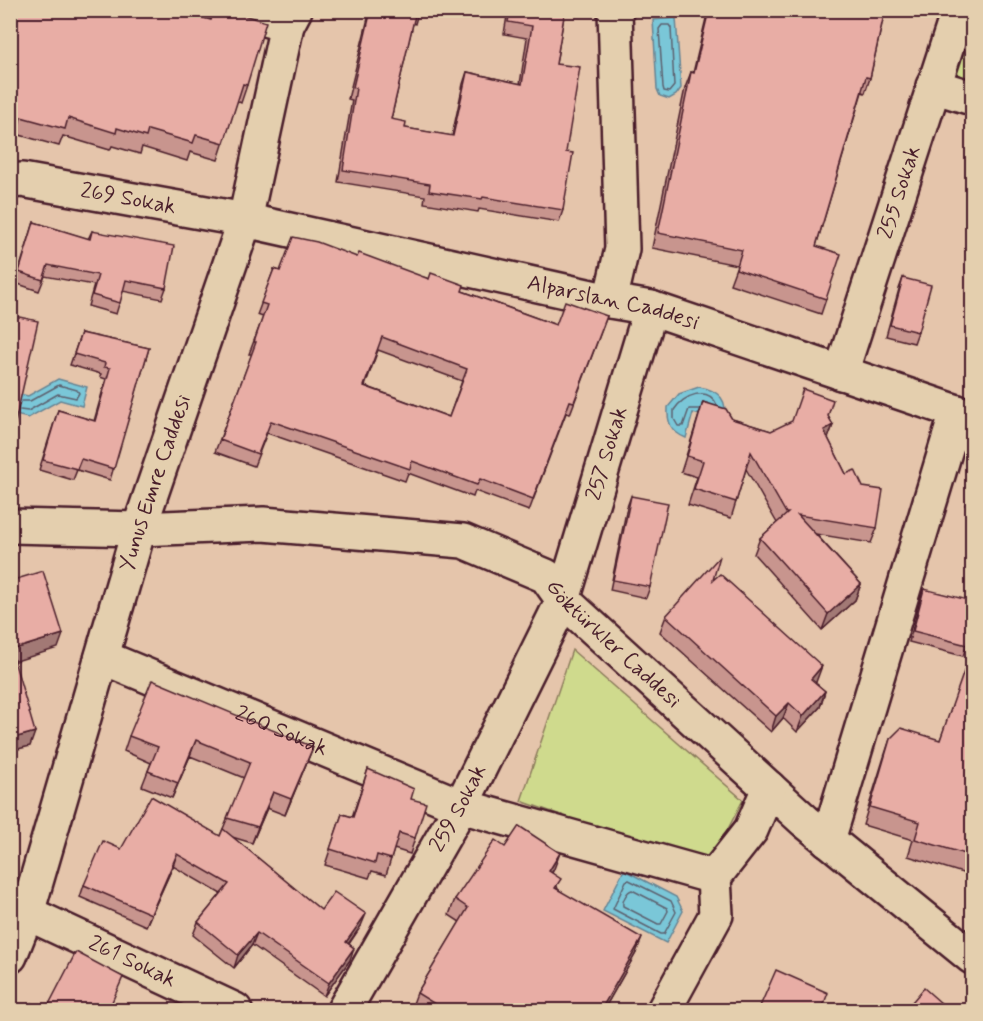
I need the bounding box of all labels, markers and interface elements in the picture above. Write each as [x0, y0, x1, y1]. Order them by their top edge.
street label: 255 Sokak [871, 142, 928, 242]
street label: 269 Sokak [78, 177, 178, 221]
street label: Alparslan Caddesi [525, 269, 703, 337]
street label: Yunus Emre Caddesi [113, 391, 198, 575]
street label: 257 Sokak [580, 403, 634, 504]
street label: Göktürkler Caddesi [539, 574, 687, 715]
street label: 260 Sokak [231, 700, 332, 763]
street label: 259 Sokak [423, 760, 493, 857]
street label: 261 Sokak [84, 930, 180, 994]

